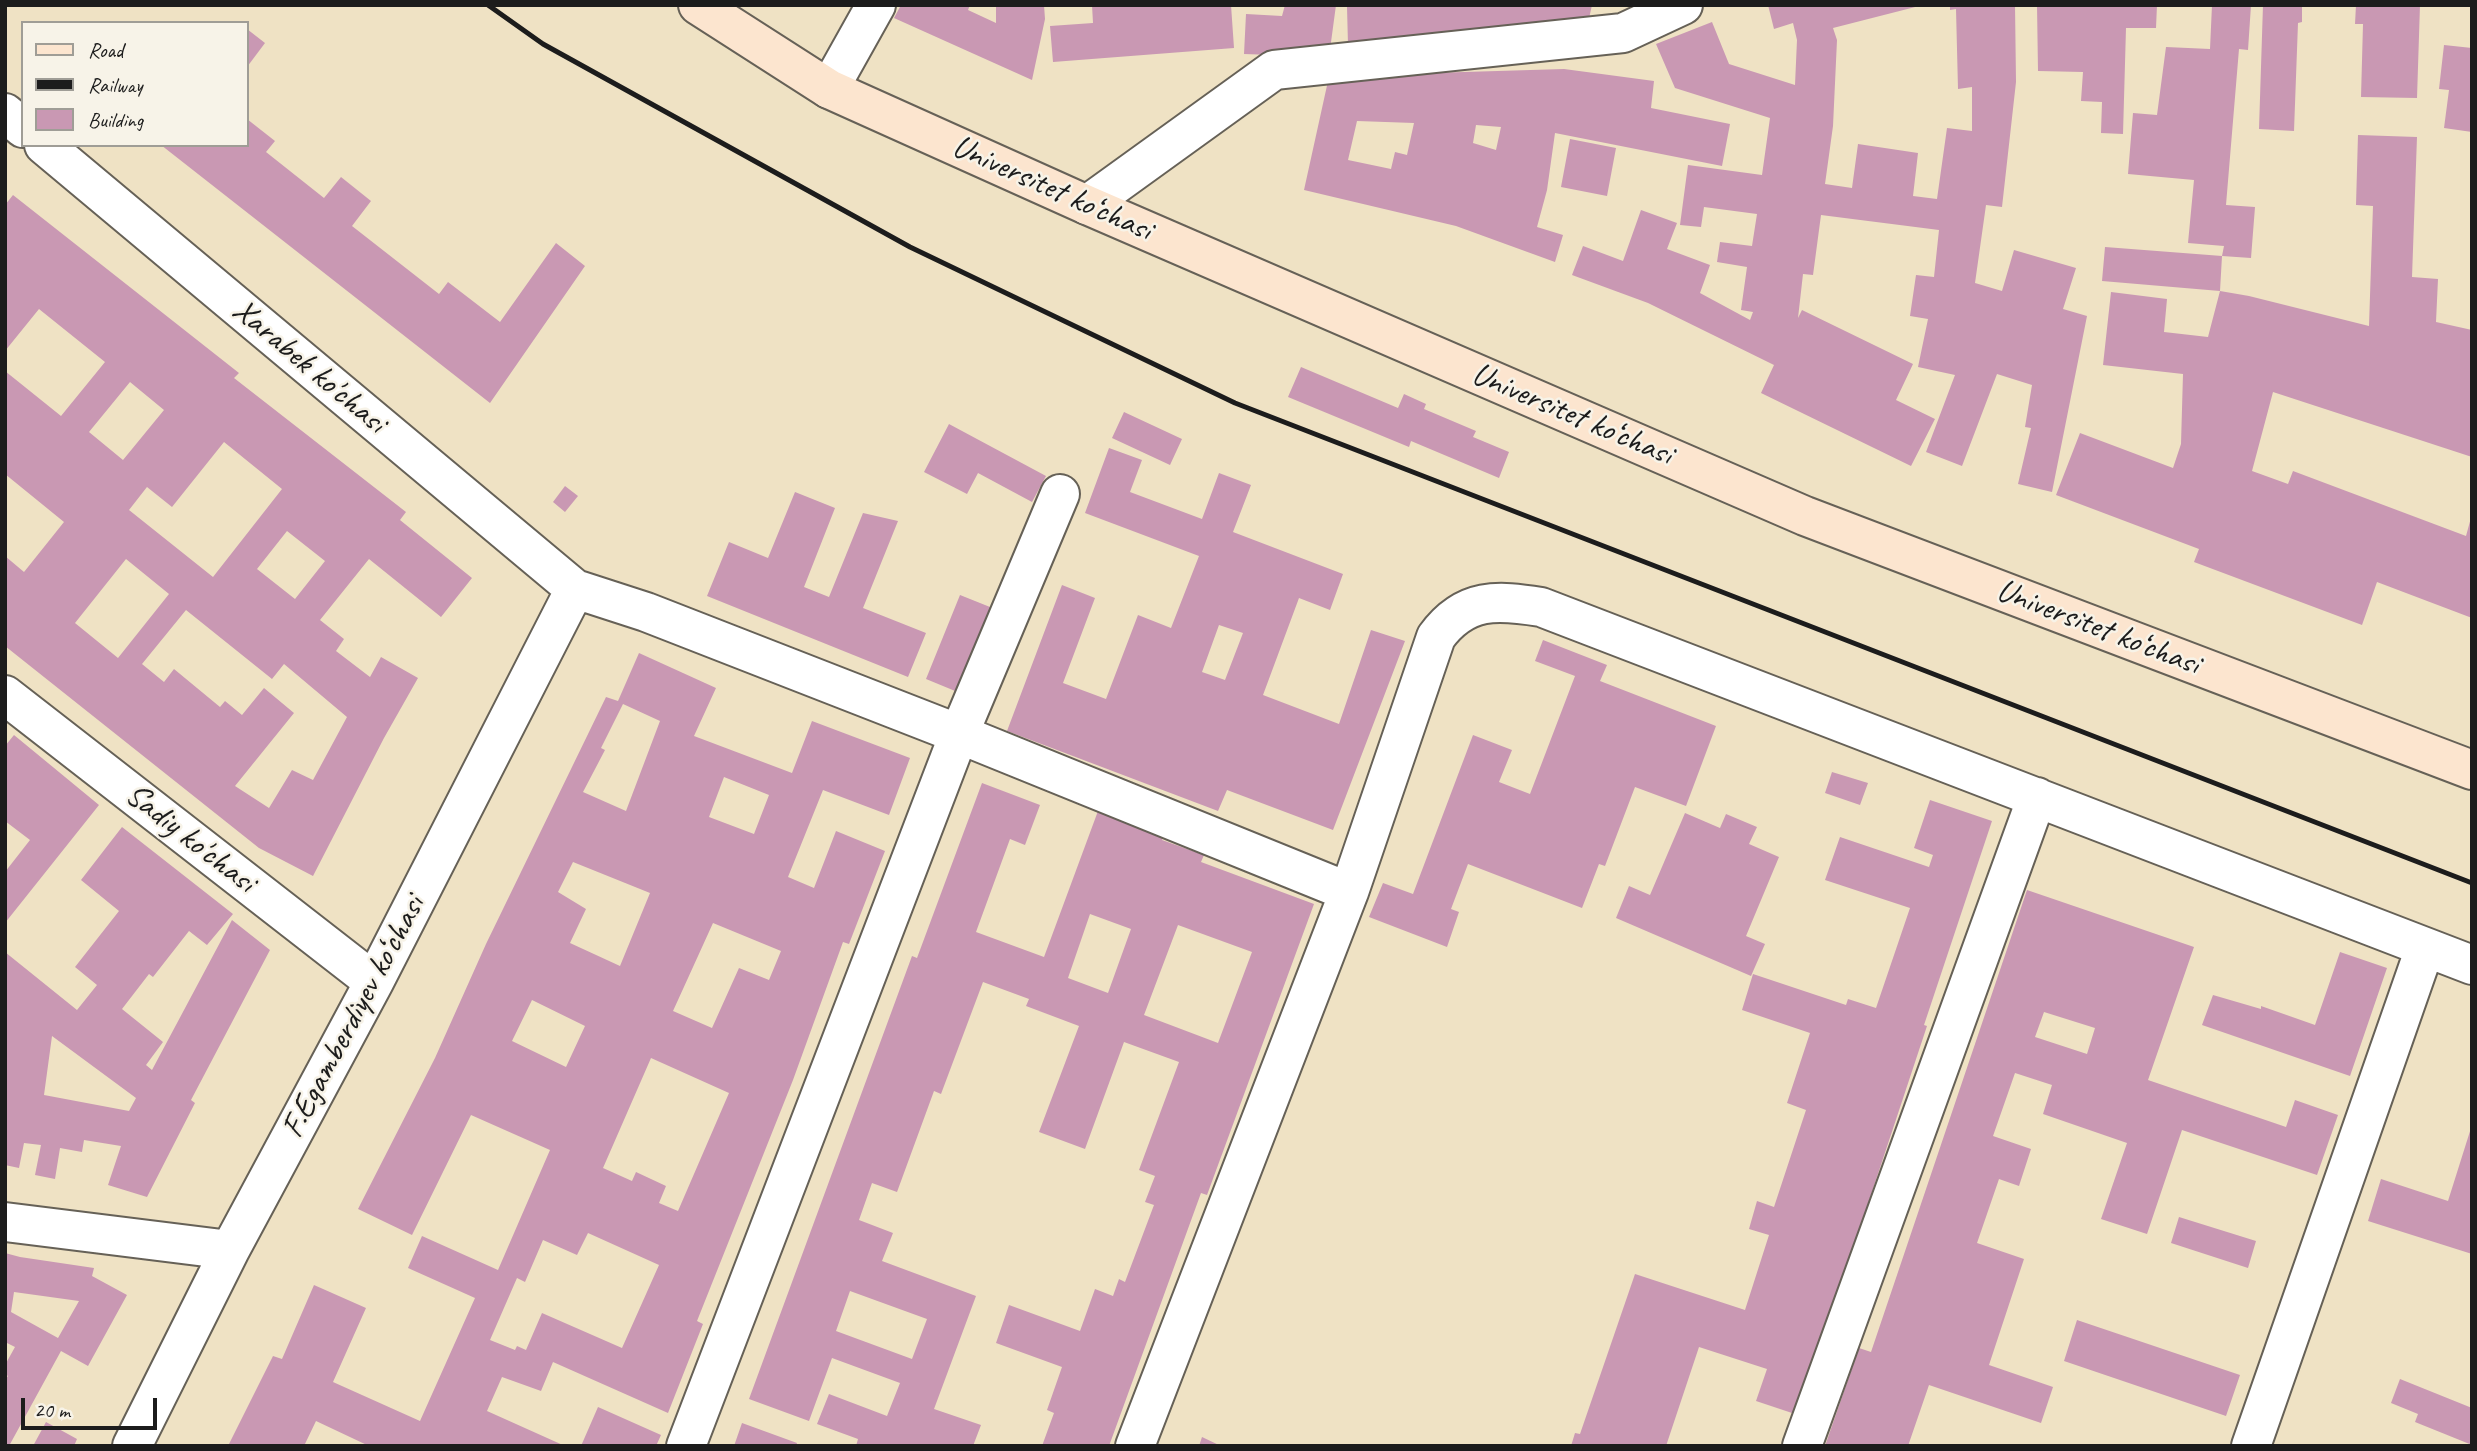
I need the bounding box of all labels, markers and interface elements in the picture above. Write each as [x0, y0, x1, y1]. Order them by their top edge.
legend [21, 21, 248, 147]
text: Road [88, 37, 123, 63]
text: Railway [88, 72, 142, 98]
text: Building [88, 107, 143, 133]
street label: Universitet kо‘chasi [946, 127, 1158, 251]
street label: Xarabek ko'chasi [224, 291, 394, 443]
street label: Universitet kо‘chasi [1466, 355, 1678, 475]
street label: Universitet kо‘chasi [1991, 571, 2205, 685]
street label: Sadiy ko'chasi [117, 776, 263, 902]
street label: F.Egamberdiyev kо‘chasi [274, 889, 434, 1145]
scale bar [24, 1384, 161, 1428]
text: 20 m [34, 1397, 70, 1423]

